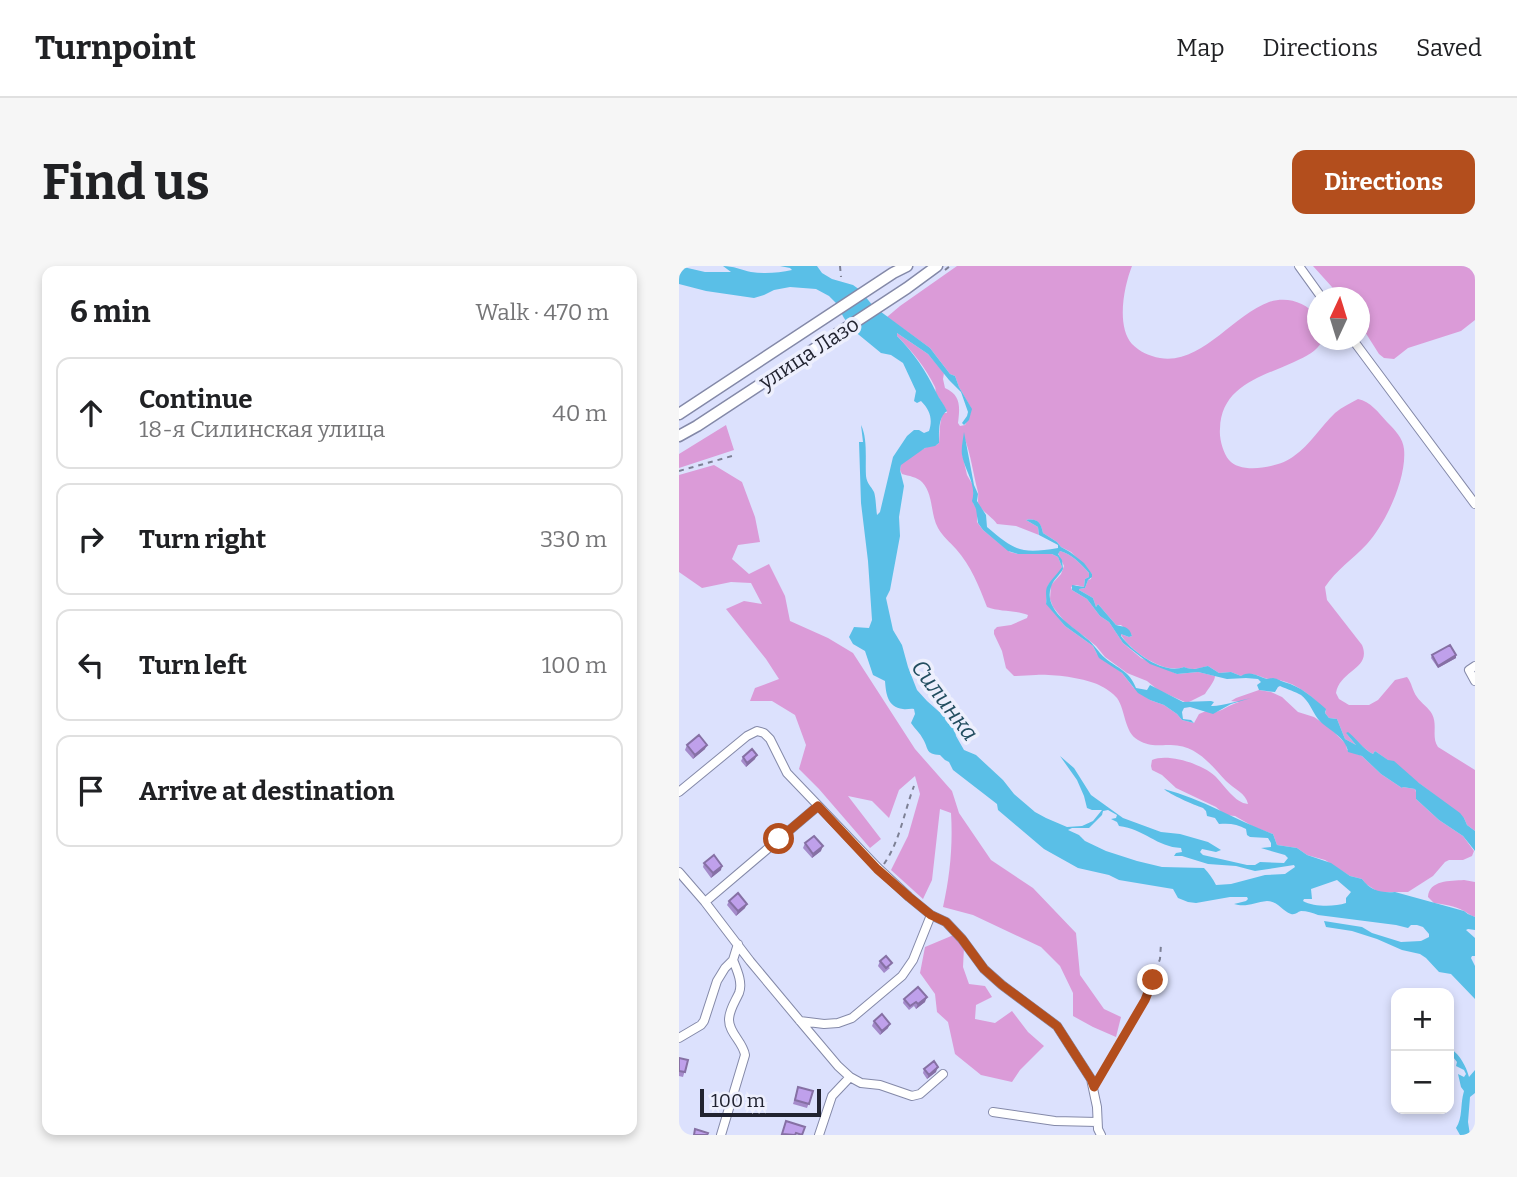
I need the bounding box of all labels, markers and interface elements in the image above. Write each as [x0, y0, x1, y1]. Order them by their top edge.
text: Turnpoint [35, 28, 196, 68]
text: Map [1176, 34, 1225, 62]
text: Directions [1263, 34, 1378, 62]
text: Saved [1416, 34, 1482, 62]
button: Directions [1292, 150, 1475, 214]
text: Find us [42, 153, 210, 212]
north arrow [1307, 287, 1370, 350]
text: 6 min [70, 294, 151, 330]
text: Walk · 470 m [476, 298, 609, 326]
street label: улица Лазо [753, 311, 864, 396]
text: Continue [139, 384, 253, 415]
icon: ahead [72, 394, 110, 432]
text: 40 m [552, 399, 607, 427]
text: 18-я Силинская улица [139, 415, 385, 443]
icon: right [72, 520, 110, 558]
text: Turn right [139, 524, 266, 555]
text: 330 m [540, 525, 607, 553]
icon: left [72, 646, 110, 684]
text: Turn left [139, 650, 247, 681]
text: 100 m [542, 651, 607, 679]
water label: Силинка [905, 654, 985, 746]
icon: arrive [72, 772, 110, 810]
text: Arrive at destination [139, 776, 394, 807]
route start [763, 823, 794, 854]
route end [1137, 964, 1168, 995]
map controls [1391, 988, 1454, 1114]
button: + [1391, 988, 1454, 1051]
button: − [1391, 1051, 1454, 1114]
scale bar [700, 1086, 821, 1118]
text: 100 m [711, 1089, 765, 1112]

